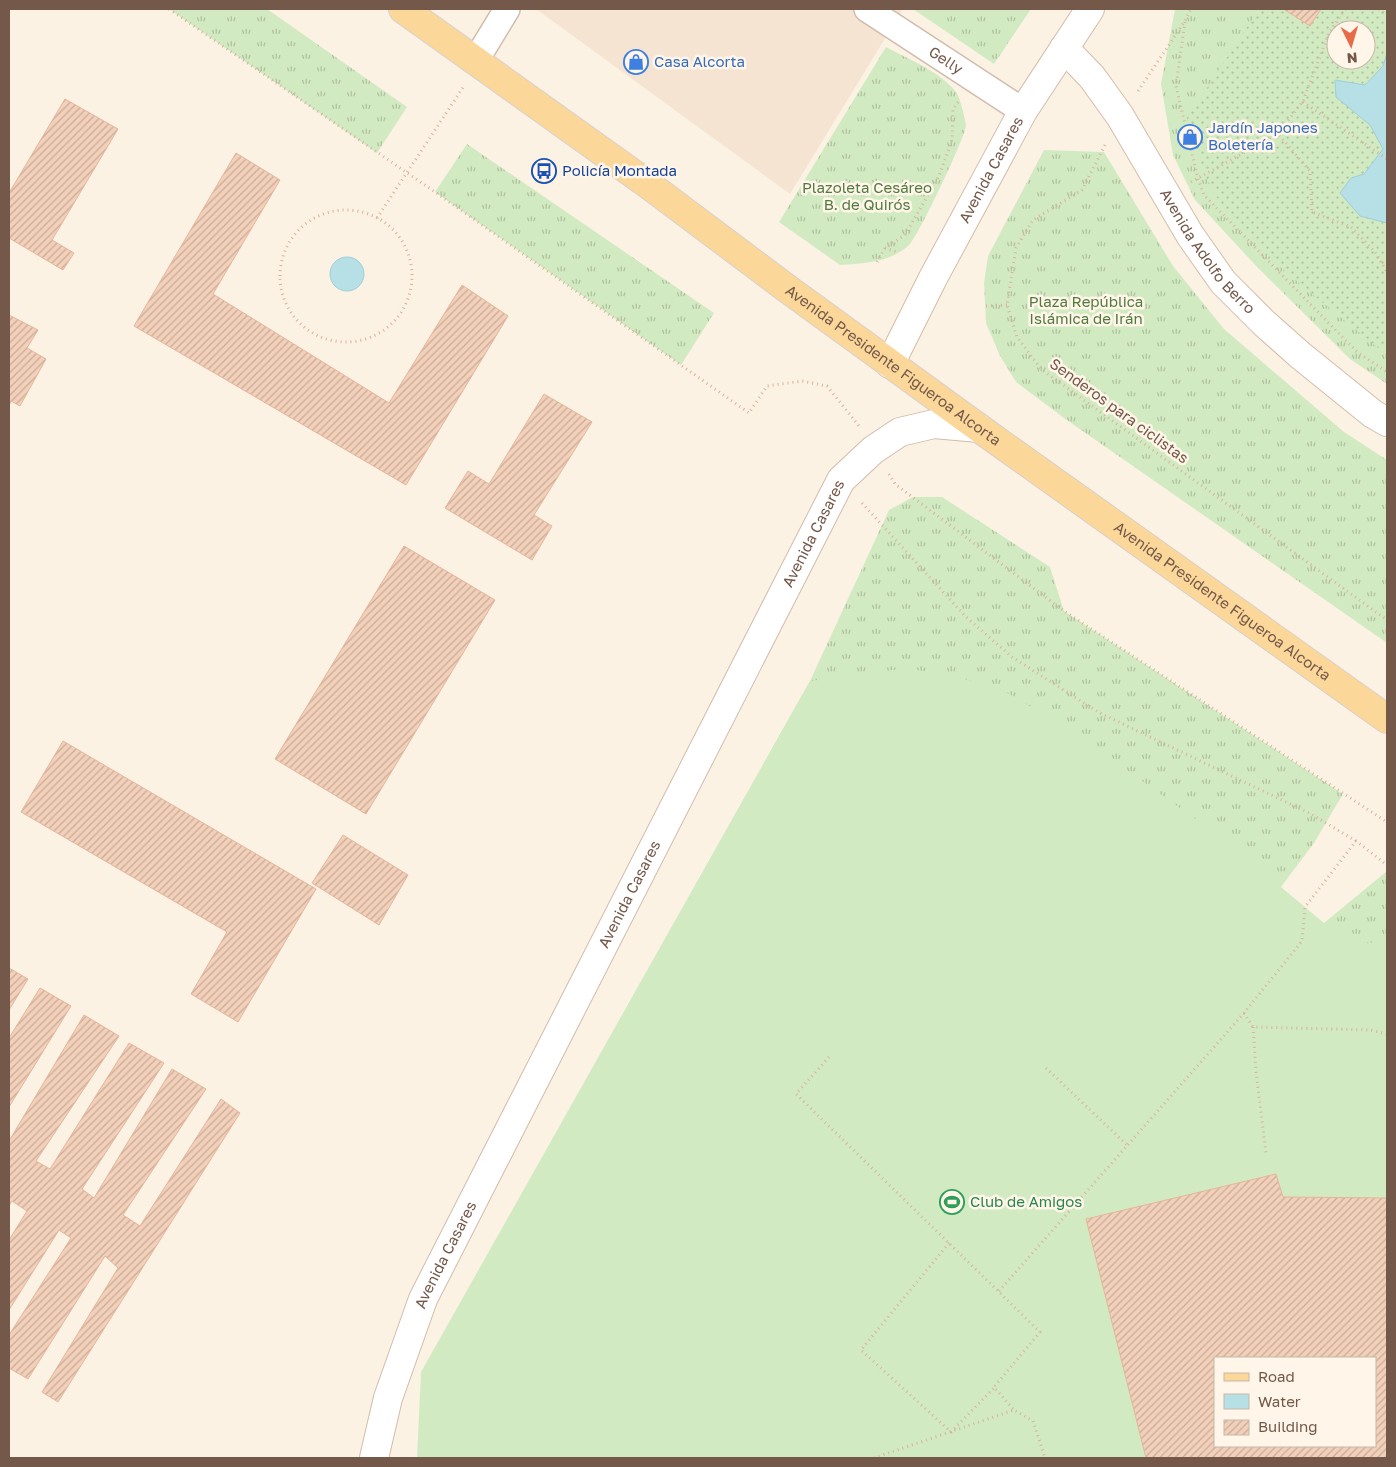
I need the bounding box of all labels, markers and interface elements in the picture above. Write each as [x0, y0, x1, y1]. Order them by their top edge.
north arrow [1326, 20, 1376, 70]
street label: Gelly [926, 42, 967, 78]
shop icon: Casa Alcorta [623, 49, 649, 75]
text: N [1346, 50, 1358, 67]
place label: Casa Alcorta [654, 52, 745, 70]
street label: Avenida Casares [954, 113, 1026, 226]
place label: Jardín Japones Boletería [1208, 118, 1318, 153]
shop icon: Jardín Japones Boletería [1177, 124, 1203, 150]
bus stop icon: Policía Montada [531, 158, 557, 184]
place label: Policía Montada [562, 161, 677, 179]
park label: Plazoleta Cesáreo B. de Quirós [802, 178, 932, 213]
street label: Avenida Adolfo Berro [1157, 185, 1259, 317]
street label: Avenida Presidente Figueroa Alcorta [782, 281, 1005, 449]
park label: Plaza República Islámica de Irán [1029, 292, 1143, 327]
street label: Senderos para ciclistas [1047, 354, 1192, 467]
street label: Avenida Casares [778, 476, 848, 590]
street label: Avenida Presidente Figueroa Alcorta [1111, 517, 1335, 684]
street label: Avenida Casares [594, 837, 664, 951]
sports icon: Club de Amigos [939, 1189, 965, 1215]
place label: Club de Amigos [970, 1192, 1082, 1210]
street label: Avenida Casares [410, 1198, 479, 1311]
legend [1214, 1357, 1376, 1447]
text: Road [1258, 1367, 1295, 1385]
text: Water [1258, 1392, 1301, 1410]
text: Building [1258, 1417, 1318, 1435]

